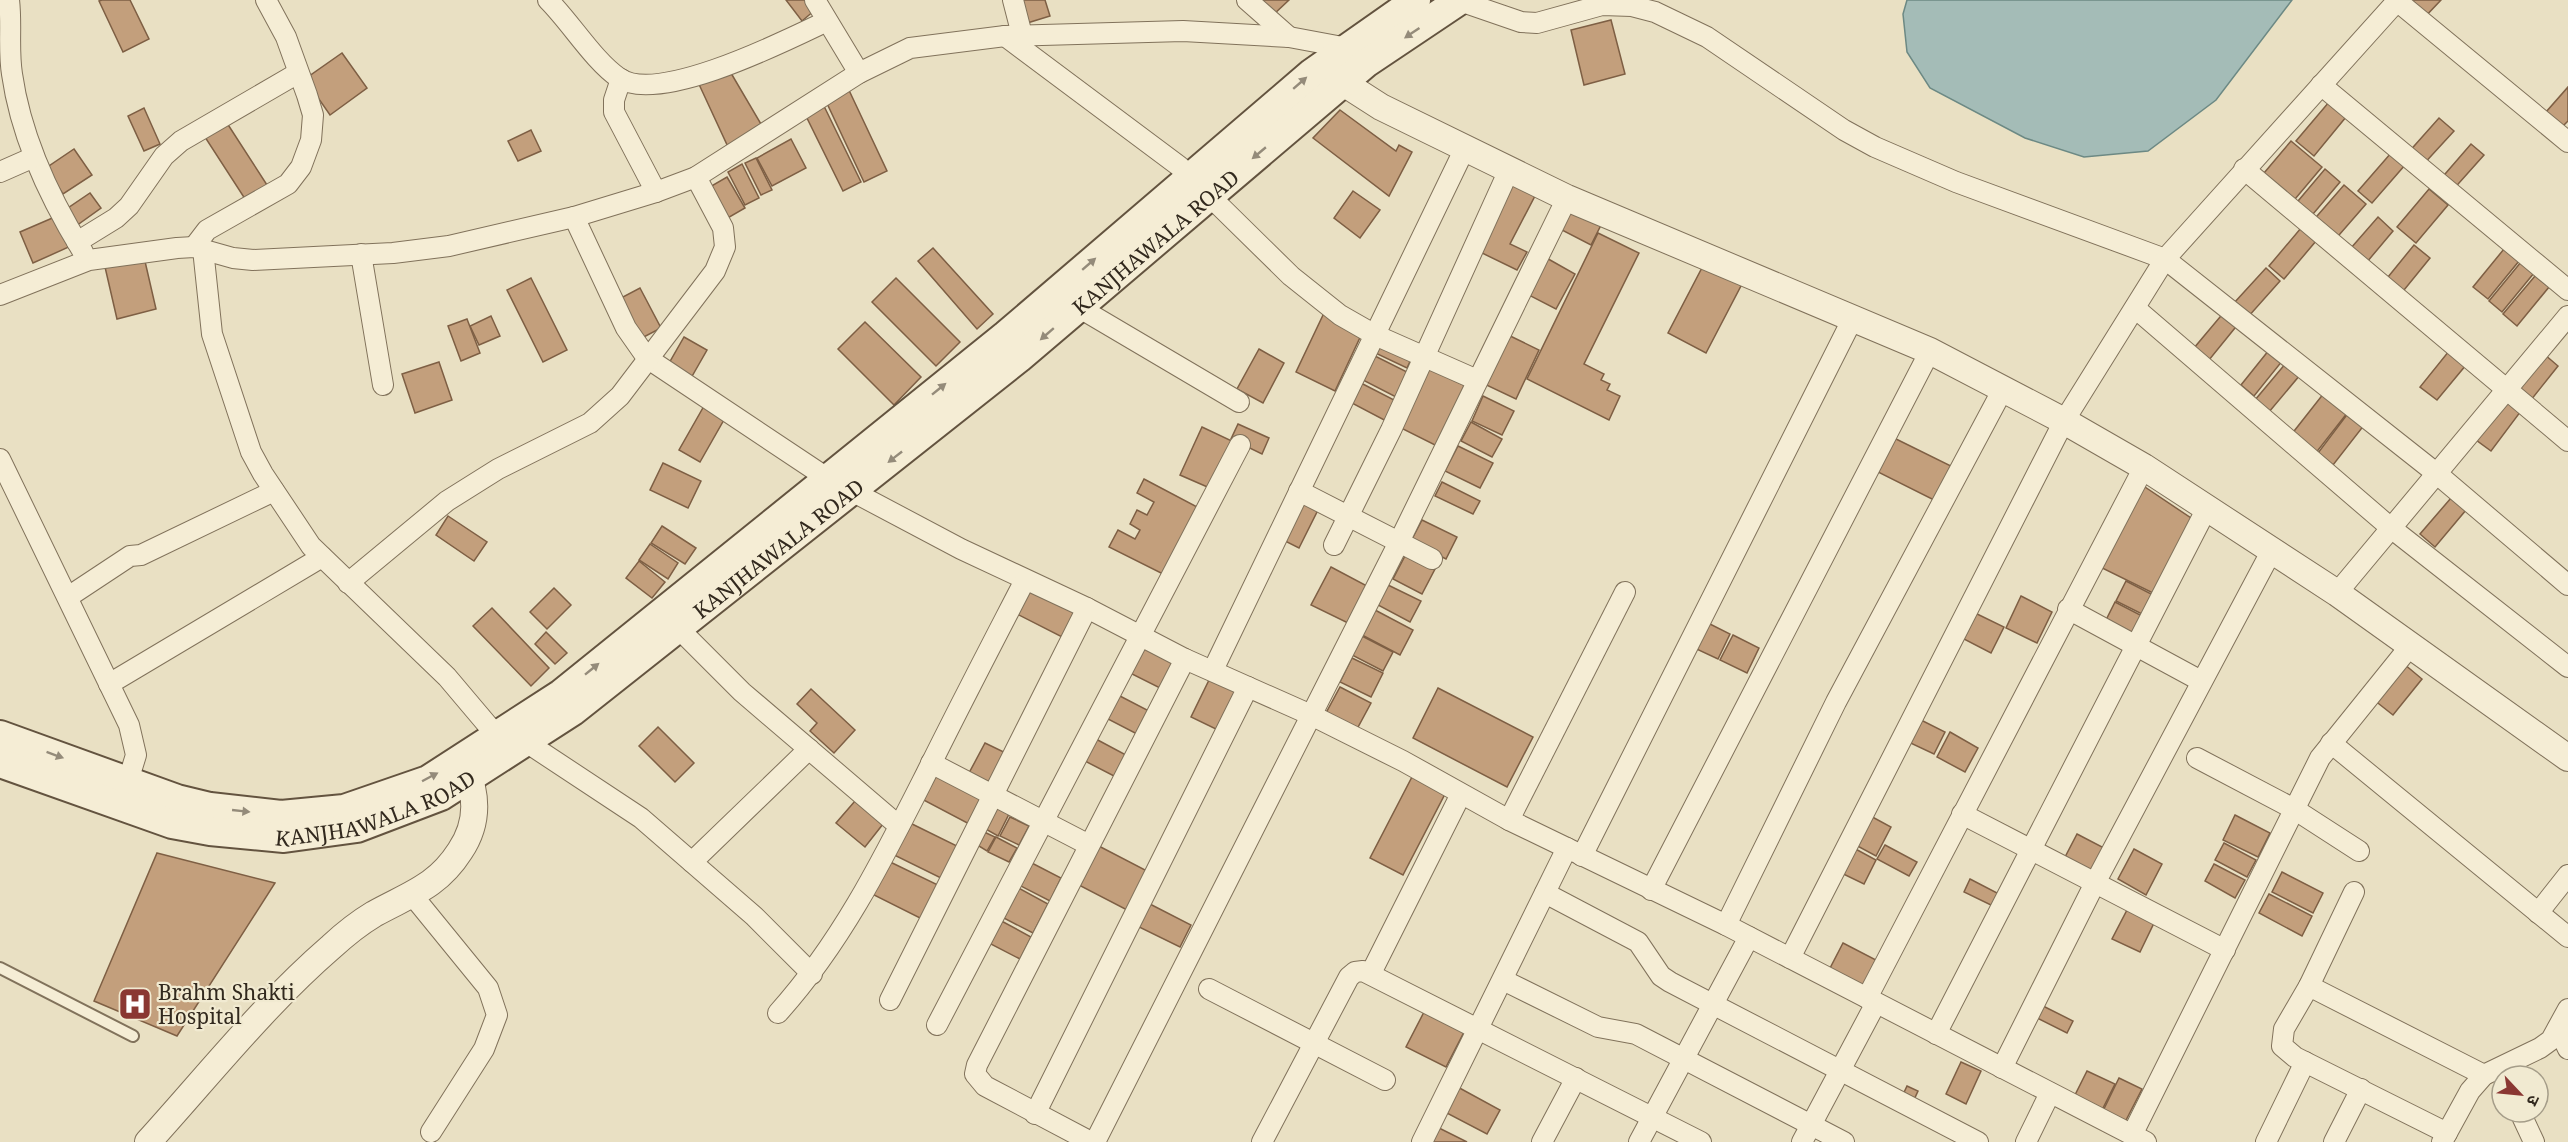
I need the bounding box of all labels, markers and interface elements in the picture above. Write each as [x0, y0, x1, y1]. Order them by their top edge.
one-way arrow [1404, 27, 1420, 38]
one-way arrow [1292, 77, 1307, 90]
one-way arrow [1251, 146, 1266, 159]
street label: KANJHAWALA ROAD [1066, 163, 1245, 321]
one-way arrow [1081, 258, 1096, 271]
one-way arrow [1039, 328, 1055, 341]
one-way arrow [931, 383, 946, 395]
one-way arrow [887, 450, 902, 462]
street label: KANJHAWALA ROAD [687, 472, 870, 625]
one-way arrow [584, 663, 599, 676]
one-way arrow [46, 751, 64, 761]
street label: KANJHAWALA ROAD [274, 764, 481, 853]
one-way arrow [422, 772, 439, 782]
one-way arrow [232, 806, 251, 815]
place label: Brahm Shakti Hospital [158, 978, 295, 1030]
hospital icon: Brahm Shakti Hospital [117, 986, 153, 1022]
north arrow [2490, 1064, 2550, 1124]
text: उ [2521, 1092, 2545, 1110]

